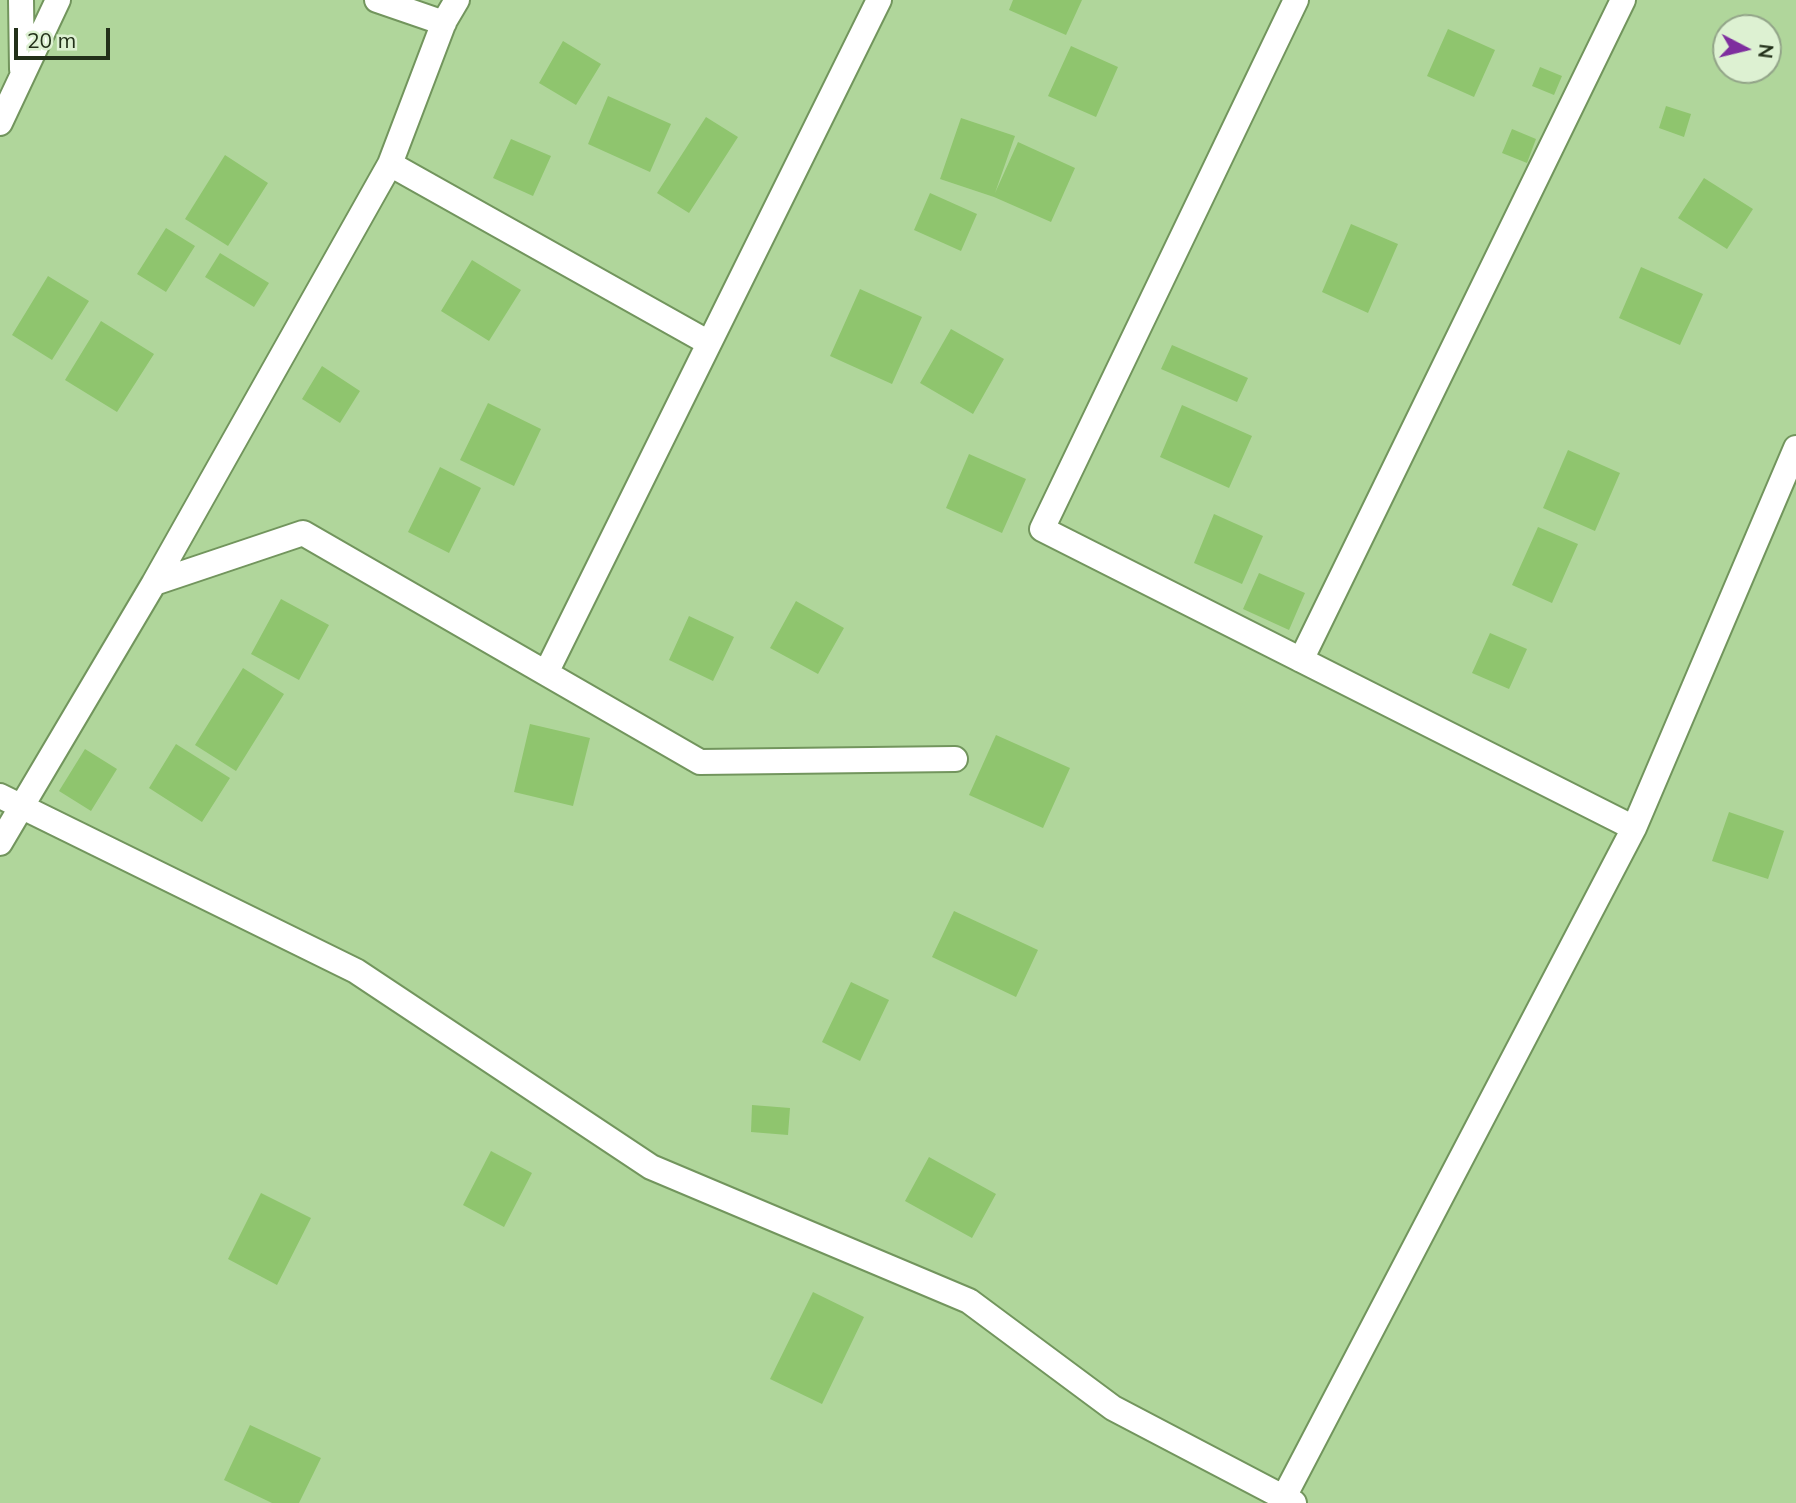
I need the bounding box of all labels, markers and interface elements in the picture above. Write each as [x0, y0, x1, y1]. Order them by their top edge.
scale bar [18, 14, 114, 58]
north arrow [1712, 14, 1782, 84]
text: 20 m [27, 27, 76, 53]
text: N [1753, 43, 1779, 60]

